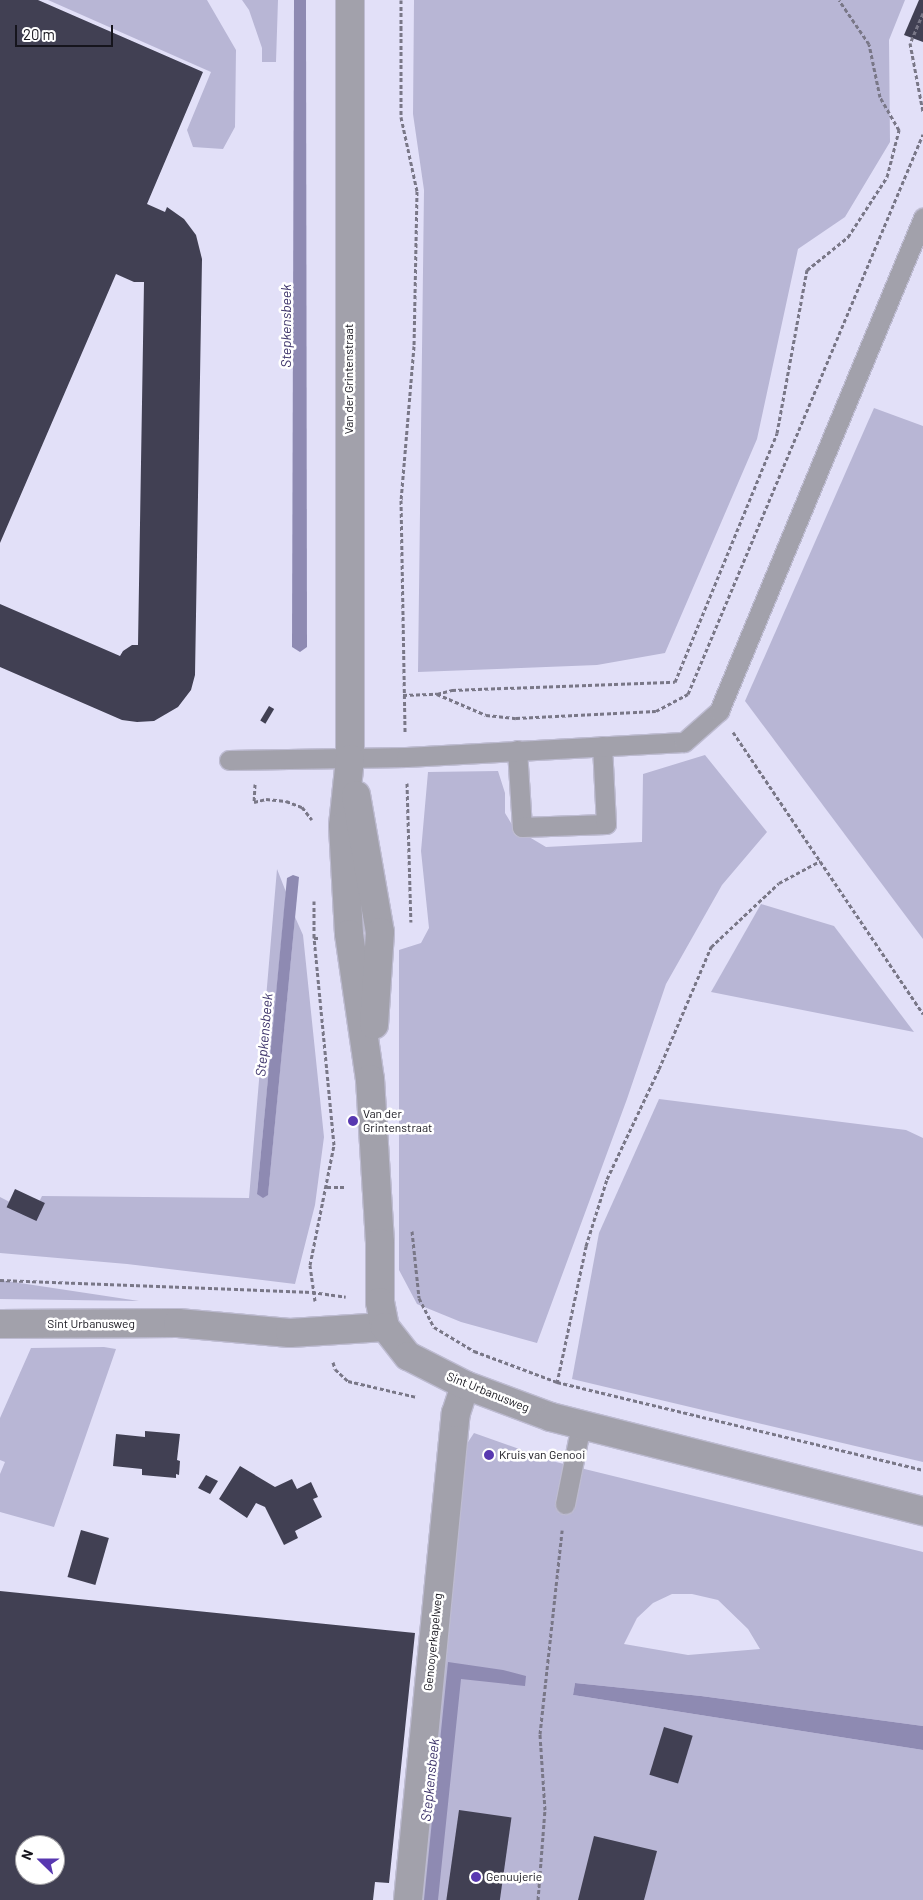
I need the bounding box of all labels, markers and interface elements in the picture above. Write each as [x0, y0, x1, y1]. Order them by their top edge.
scale bar [18, 15, 115, 47]
text: 20 m [23, 25, 55, 43]
water label: Stepkensbeek [278, 284, 294, 368]
street label: Van der Grintenstraat [342, 324, 356, 434]
water label: Stepkensbeek [252, 993, 276, 1077]
place label: Van der Grintenstraat [363, 1107, 432, 1135]
marker: Van der Grintenstraat [347, 1115, 359, 1127]
street label: Sint Urbanusweg [47, 1317, 135, 1331]
street label: Sint Urbanusweg [445, 1369, 531, 1415]
place label: Kruis van Genooi [499, 1448, 585, 1462]
marker: Kruis van Genooi [483, 1449, 495, 1461]
street label: Genooyerkapelweg [421, 1592, 445, 1692]
water label: Stepkensbeek [417, 1738, 443, 1822]
north arrow [15, 1835, 65, 1885]
text: N [17, 1847, 36, 1862]
place label: Genuujerie [486, 1870, 542, 1884]
marker: Genuujerie [470, 1871, 482, 1883]

